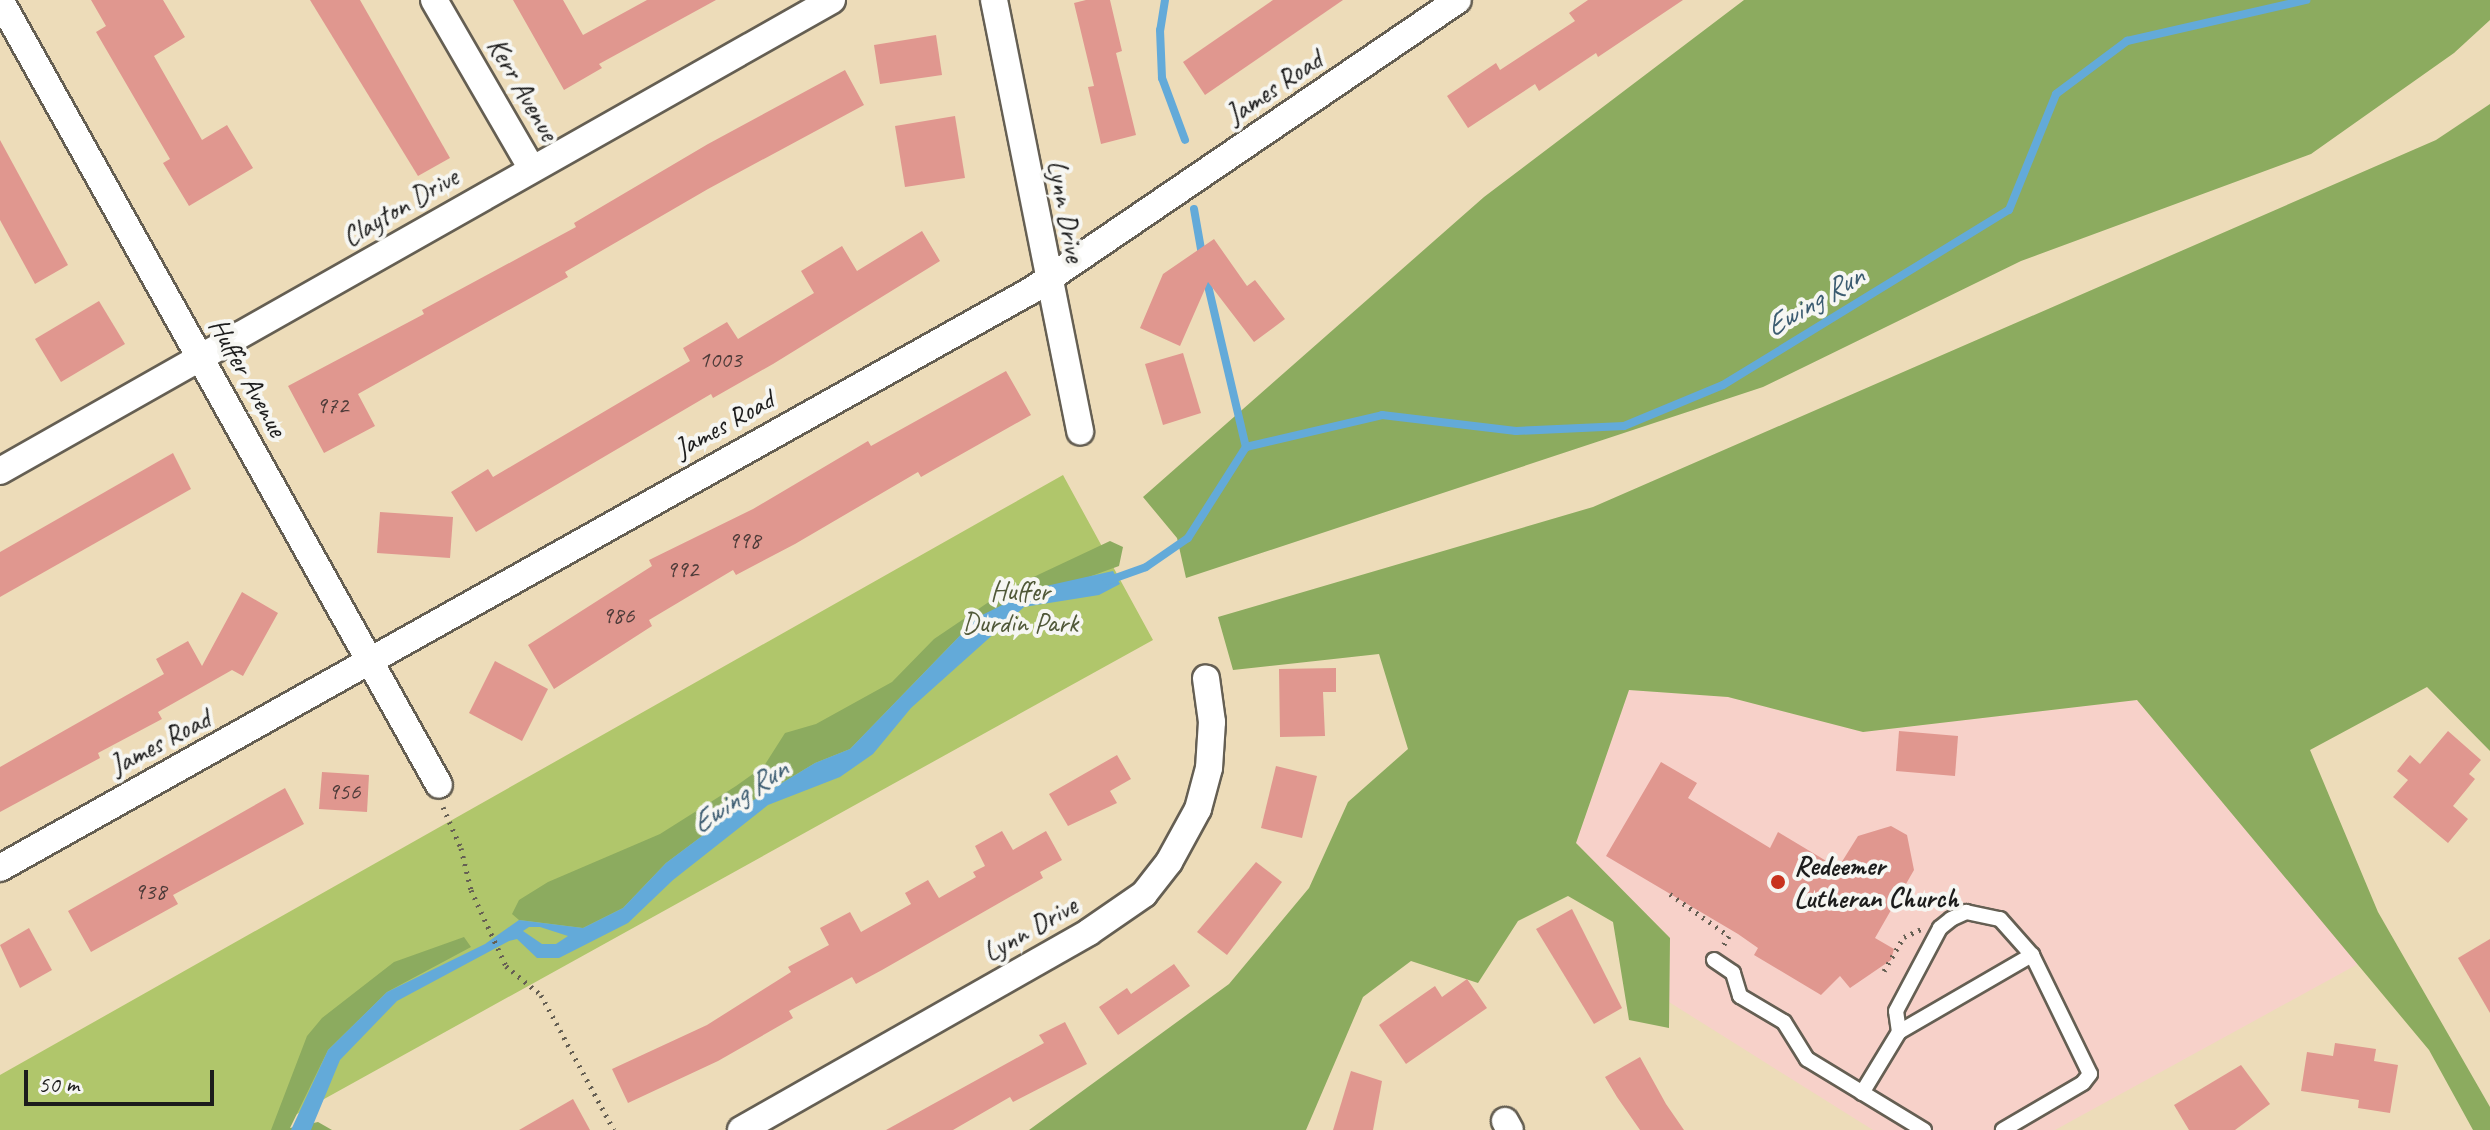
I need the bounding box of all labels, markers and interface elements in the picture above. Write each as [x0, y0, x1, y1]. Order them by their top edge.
street label: Kerr Avenue [480, 32, 566, 146]
street label: James Road [1220, 43, 1328, 131]
street label: Lynn Drive [1040, 157, 1092, 265]
street label: Clayton Drive [336, 160, 464, 254]
water label: Ewing Run [1758, 258, 1870, 344]
street label: Huffer Avenue [202, 312, 294, 442]
house number: 1003 [698, 346, 742, 374]
street label: James Road [668, 383, 780, 465]
house number: 972 [316, 392, 348, 420]
house number: 998 [728, 527, 760, 555]
house number: 992 [666, 556, 698, 584]
park label: Huffer Durdin Park [962, 574, 1078, 640]
house number: 986 [602, 602, 634, 630]
street label: James Road [104, 702, 216, 782]
water label: Ewing Run [684, 751, 794, 841]
house number: 956 [328, 778, 360, 806]
place label: Redeemer Lutheran Church [1794, 849, 1959, 915]
marker: Redeemer Lutheran Church [1769, 873, 1787, 891]
house number: 938 [134, 878, 166, 906]
street label: Lynn Drive [977, 889, 1083, 969]
scale bar [28, 1054, 218, 1104]
text: 50 m [38, 1069, 79, 1099]

